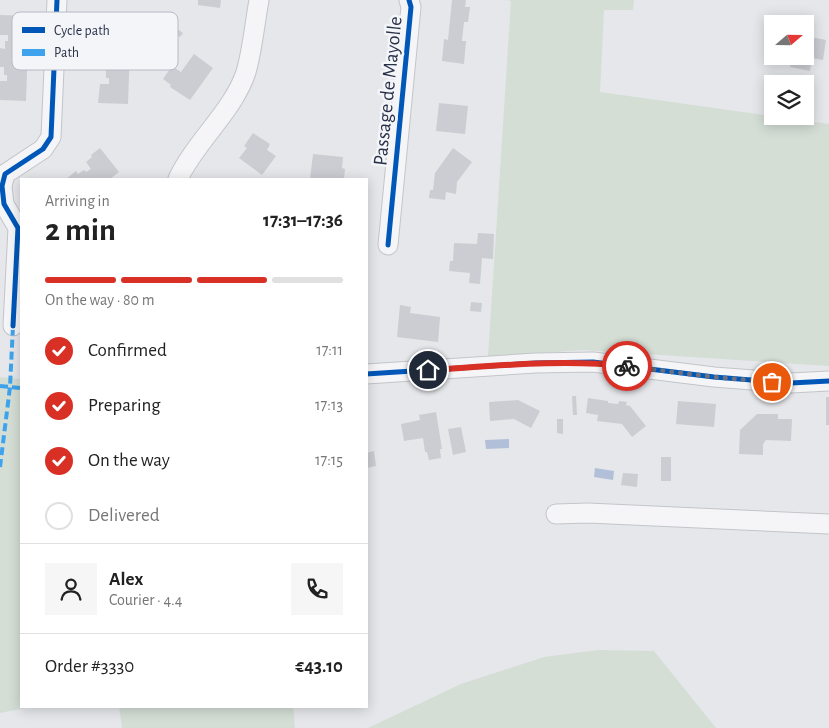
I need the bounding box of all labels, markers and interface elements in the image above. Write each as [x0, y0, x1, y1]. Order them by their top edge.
legend [12, 12, 178, 70]
street label: Passage de Mayolle [370, 15, 406, 167]
north arrow [764, 15, 814, 65]
map controls [764, 15, 814, 125]
text: Cycle path [54, 24, 110, 38]
text: Path [54, 46, 79, 60]
button: layers [764, 75, 814, 125]
text: Arriving in [45, 193, 110, 209]
text: 17:31–17:36 [263, 211, 343, 230]
text: 2 min [45, 214, 116, 246]
text: On the way · 80 m [45, 292, 154, 308]
icon: check [45, 337, 73, 365]
text: Confirmed [88, 341, 167, 360]
courier [602, 341, 652, 391]
text: 17:11 [316, 342, 343, 358]
pin [407, 349, 449, 391]
icon: bike [613, 352, 641, 380]
icon: home [414, 356, 442, 384]
pin [751, 361, 793, 403]
icon: bag [758, 368, 786, 396]
icon: check [45, 392, 73, 420]
text: Preparing [88, 396, 161, 415]
text: 17:13 [315, 397, 343, 413]
icon: check [45, 447, 73, 475]
text: On the way [88, 451, 170, 470]
text: 17:15 [315, 452, 343, 468]
text: Delivered [88, 506, 160, 525]
button: person [45, 563, 97, 615]
button: phone [291, 563, 343, 615]
text: Alex [109, 570, 143, 589]
text: Courier · 4.4 [109, 592, 182, 608]
text: Order #3330 [45, 657, 134, 676]
text: €43.10 [295, 657, 343, 676]

